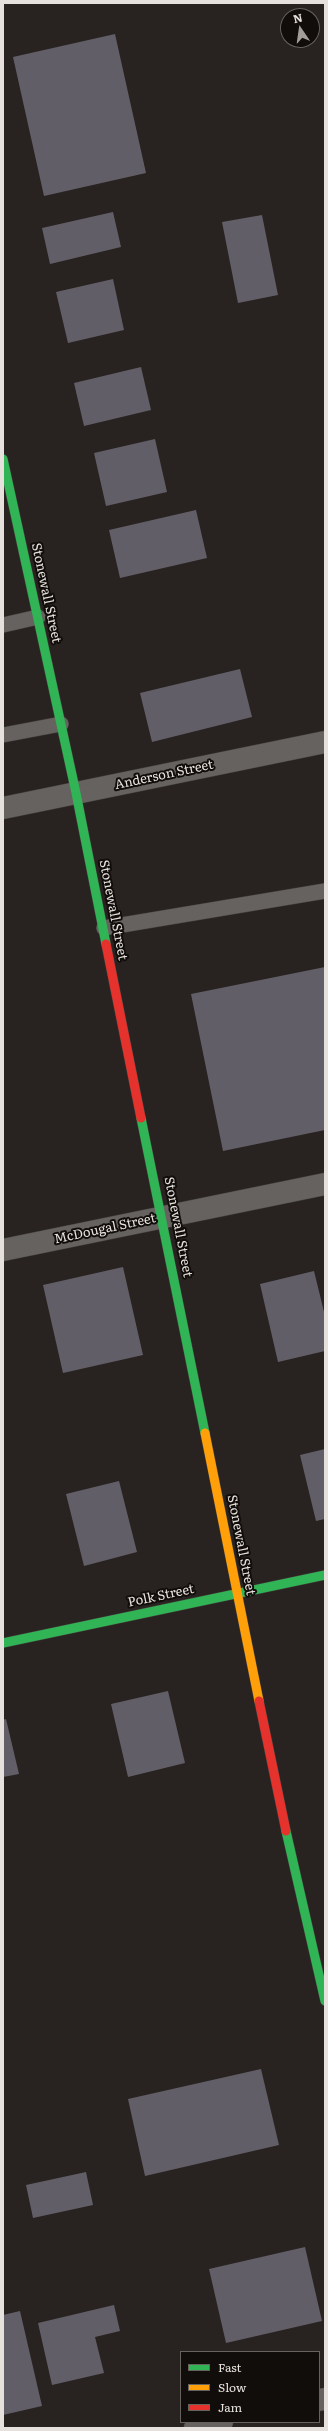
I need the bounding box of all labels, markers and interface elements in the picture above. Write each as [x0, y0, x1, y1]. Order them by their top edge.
north arrow [280, 8, 320, 48]
text: N [291, 8, 304, 26]
street label: Stonewall Street [28, 541, 64, 645]
street label: Anderson Street [113, 757, 215, 793]
street label: Stonewall Street [96, 858, 130, 962]
street label: Stonewall Street [161, 1175, 195, 1279]
street label: McDougal Street [53, 1211, 157, 1247]
street label: Stonewall Street [224, 1493, 258, 1597]
street label: Polk Street [126, 1581, 196, 1611]
legend [180, 2351, 320, 2423]
text: Fast [218, 2358, 241, 2376]
text: Slow [218, 2378, 246, 2396]
text: Jam [218, 2398, 242, 2416]

